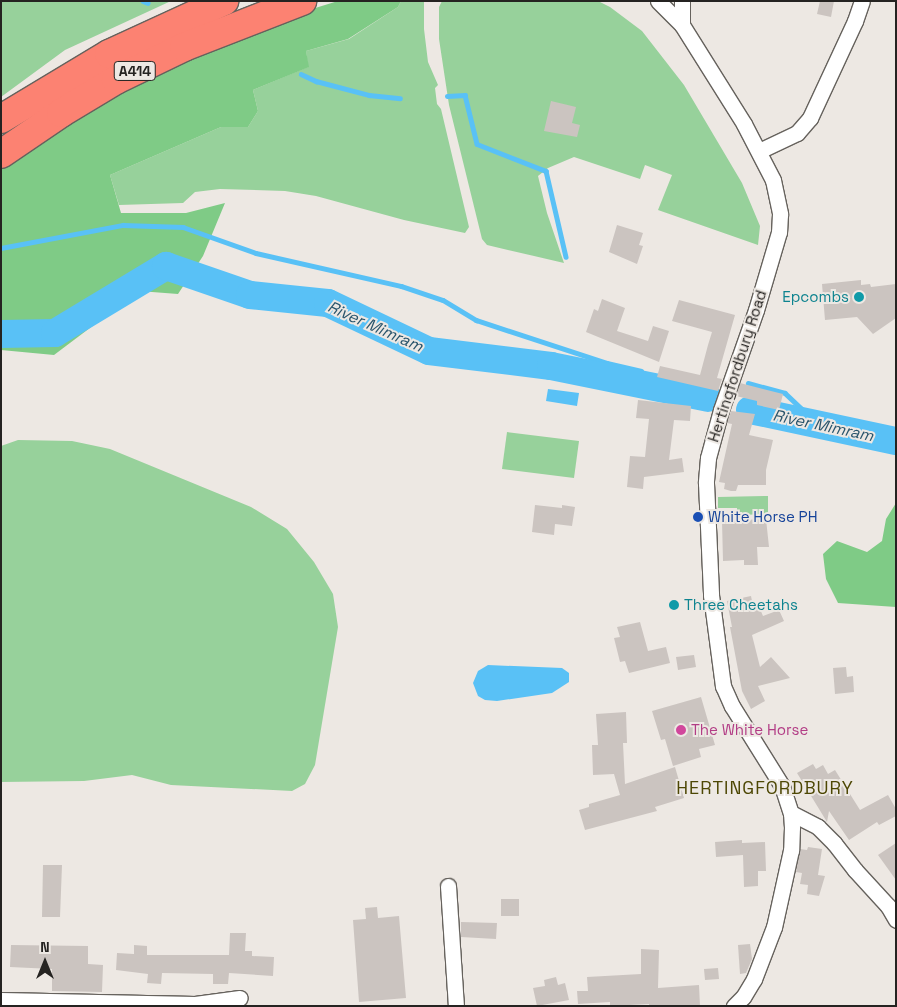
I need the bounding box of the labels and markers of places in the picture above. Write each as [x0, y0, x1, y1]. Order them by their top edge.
place label: Epcombs [782, 288, 849, 306]
marker: Epcombs [853, 291, 865, 303]
place label: White Horse PH [708, 508, 817, 526]
marker: White Horse PH [692, 511, 704, 523]
place label: Three Cheetahs [684, 596, 798, 614]
marker: Three Cheetahs [668, 599, 680, 611]
place label: The White Horse [691, 721, 809, 739]
marker: The White Horse [675, 724, 687, 736]

